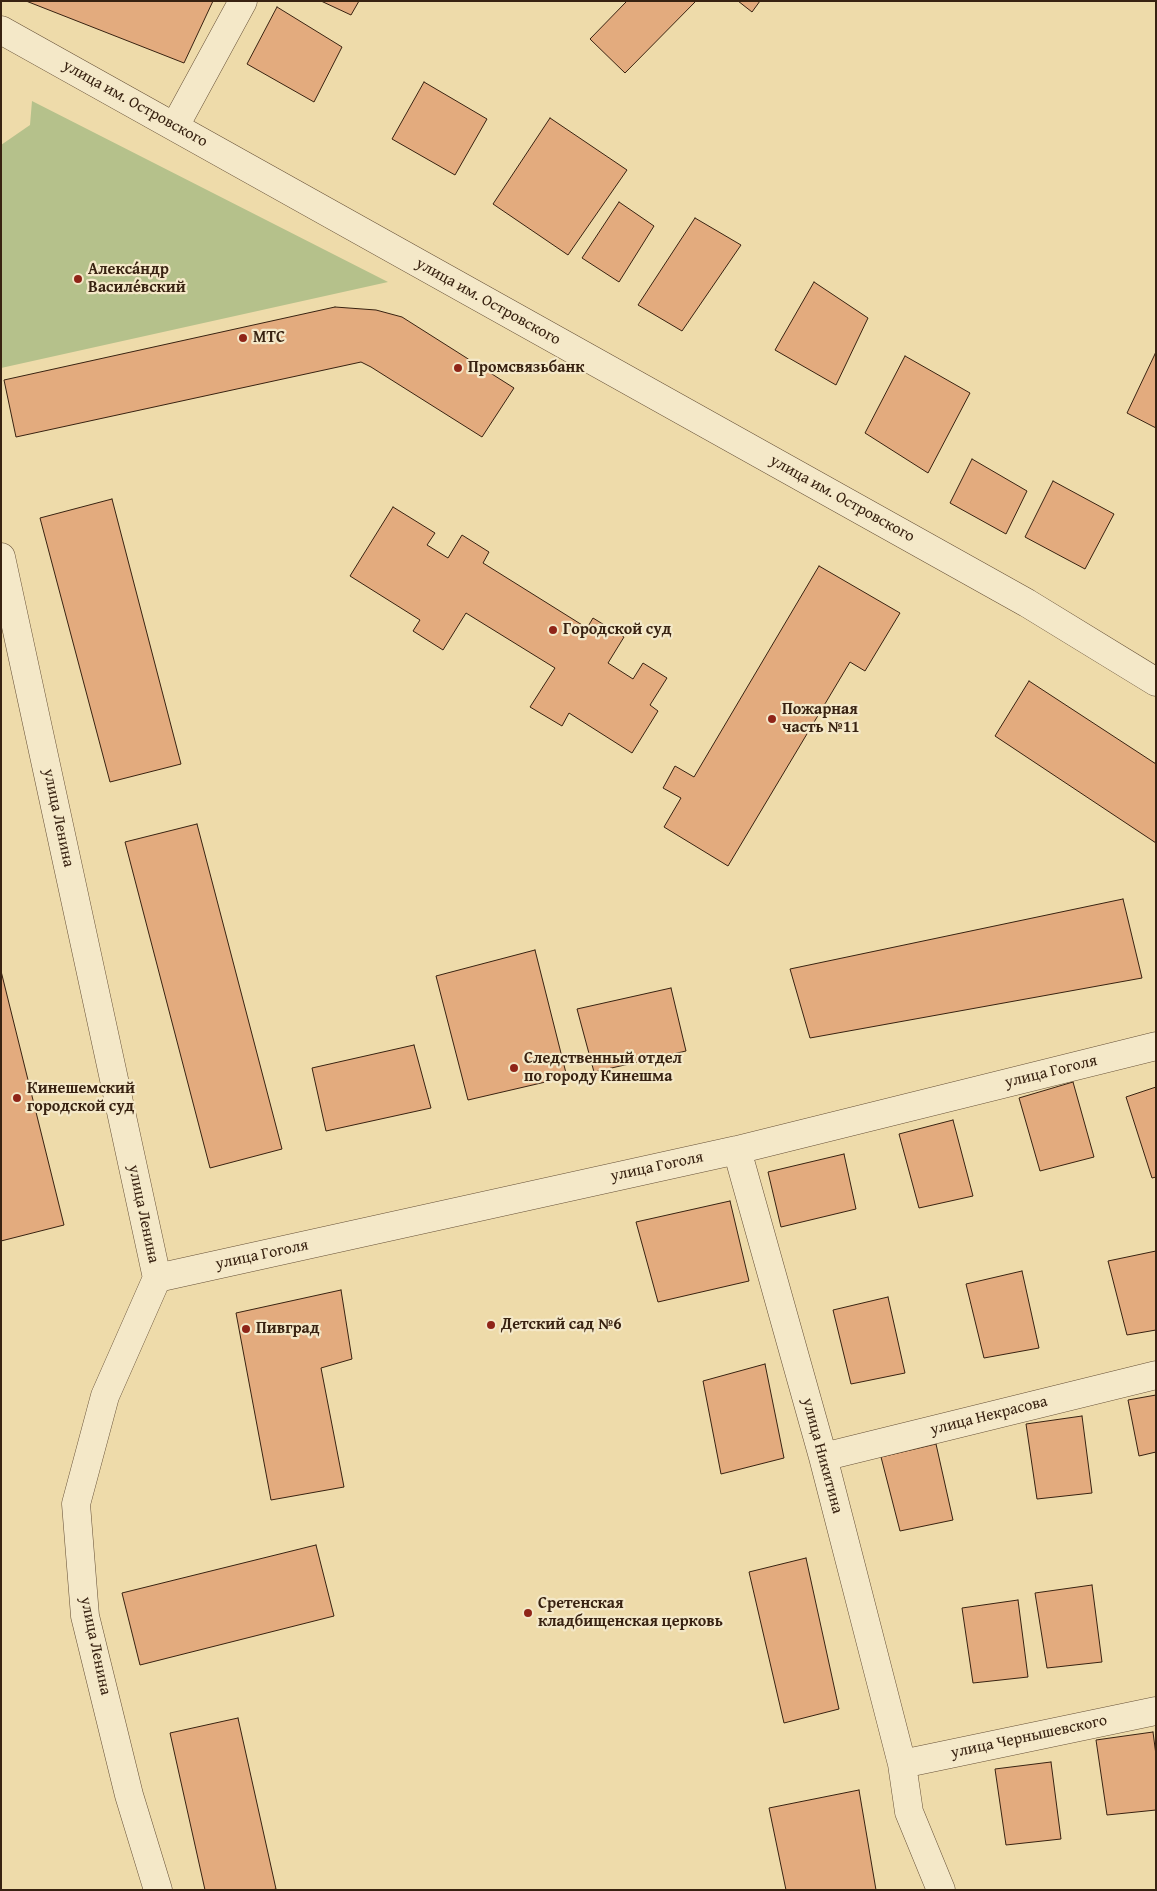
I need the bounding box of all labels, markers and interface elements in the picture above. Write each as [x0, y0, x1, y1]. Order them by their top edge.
street label: улица им. Островского [59, 56, 211, 152]
street label: улица им. Островского [412, 254, 564, 350]
place label: Алекса́ндр Василе́вский [88, 260, 186, 298]
marker: Алекса́ндр Василе́вский [72, 273, 84, 285]
place label: МТС [253, 328, 285, 348]
marker: МТС [237, 332, 249, 344]
place label: Промсвязьбанк [468, 358, 585, 378]
marker: Промсвязьбанк [452, 362, 464, 374]
street label: улица им. Островского [766, 451, 918, 547]
place label: Городской суд [563, 620, 671, 640]
marker: Городской суд [547, 624, 559, 636]
place label: Пожарная часть №11 [782, 700, 860, 738]
marker: Пожарная часть №11 [766, 713, 778, 725]
street label: улица Ленина [38, 767, 78, 869]
place label: Следственный отдел по городу Кинешма [524, 1049, 682, 1087]
street label: улица Гоголя [1003, 1051, 1099, 1093]
marker: Следственный отдел по городу Кинешма [508, 1062, 520, 1074]
place label: Кинешемский городской суд [27, 1079, 135, 1117]
marker: Кинешемский городской суд [11, 1092, 23, 1104]
street label: улица Гоголя [609, 1148, 705, 1186]
street label: улица Ленина [123, 1163, 163, 1265]
street label: улица Гоголя [214, 1236, 310, 1274]
place label: Детский сад №6 [501, 1315, 622, 1335]
place label: Пивград [256, 1319, 319, 1339]
marker: Детский сад №6 [485, 1319, 497, 1331]
marker: Пивград [240, 1323, 252, 1335]
street label: улица Некрасова [928, 1392, 1050, 1440]
street label: улица Никитина [797, 1396, 847, 1516]
place label: Сретенская кладбищенская церковь [538, 1594, 723, 1632]
street label: улица Ленина [75, 1595, 115, 1697]
marker: Сретенская кладбищенская церковь [522, 1607, 534, 1619]
street label: улица Чернышевского [949, 1711, 1109, 1763]

